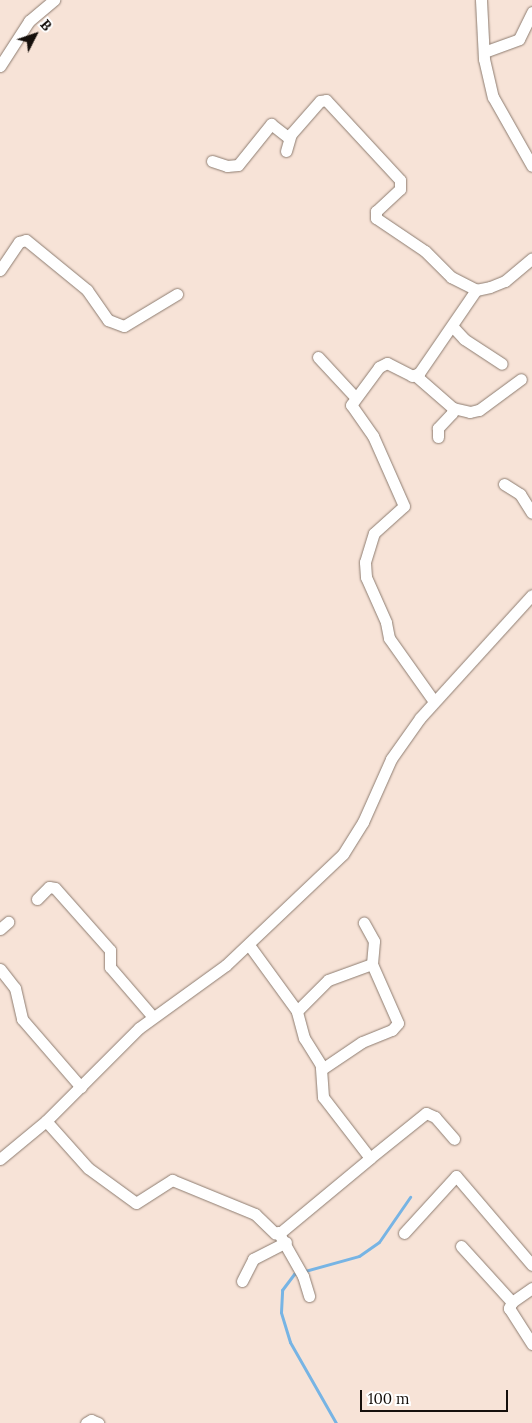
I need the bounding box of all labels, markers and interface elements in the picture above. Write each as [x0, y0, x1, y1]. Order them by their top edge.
north arrow [10, 10, 60, 60]
text: B [36, 16, 56, 35]
scale bar [362, 1380, 510, 1412]
text: 100 m [368, 1389, 409, 1408]

